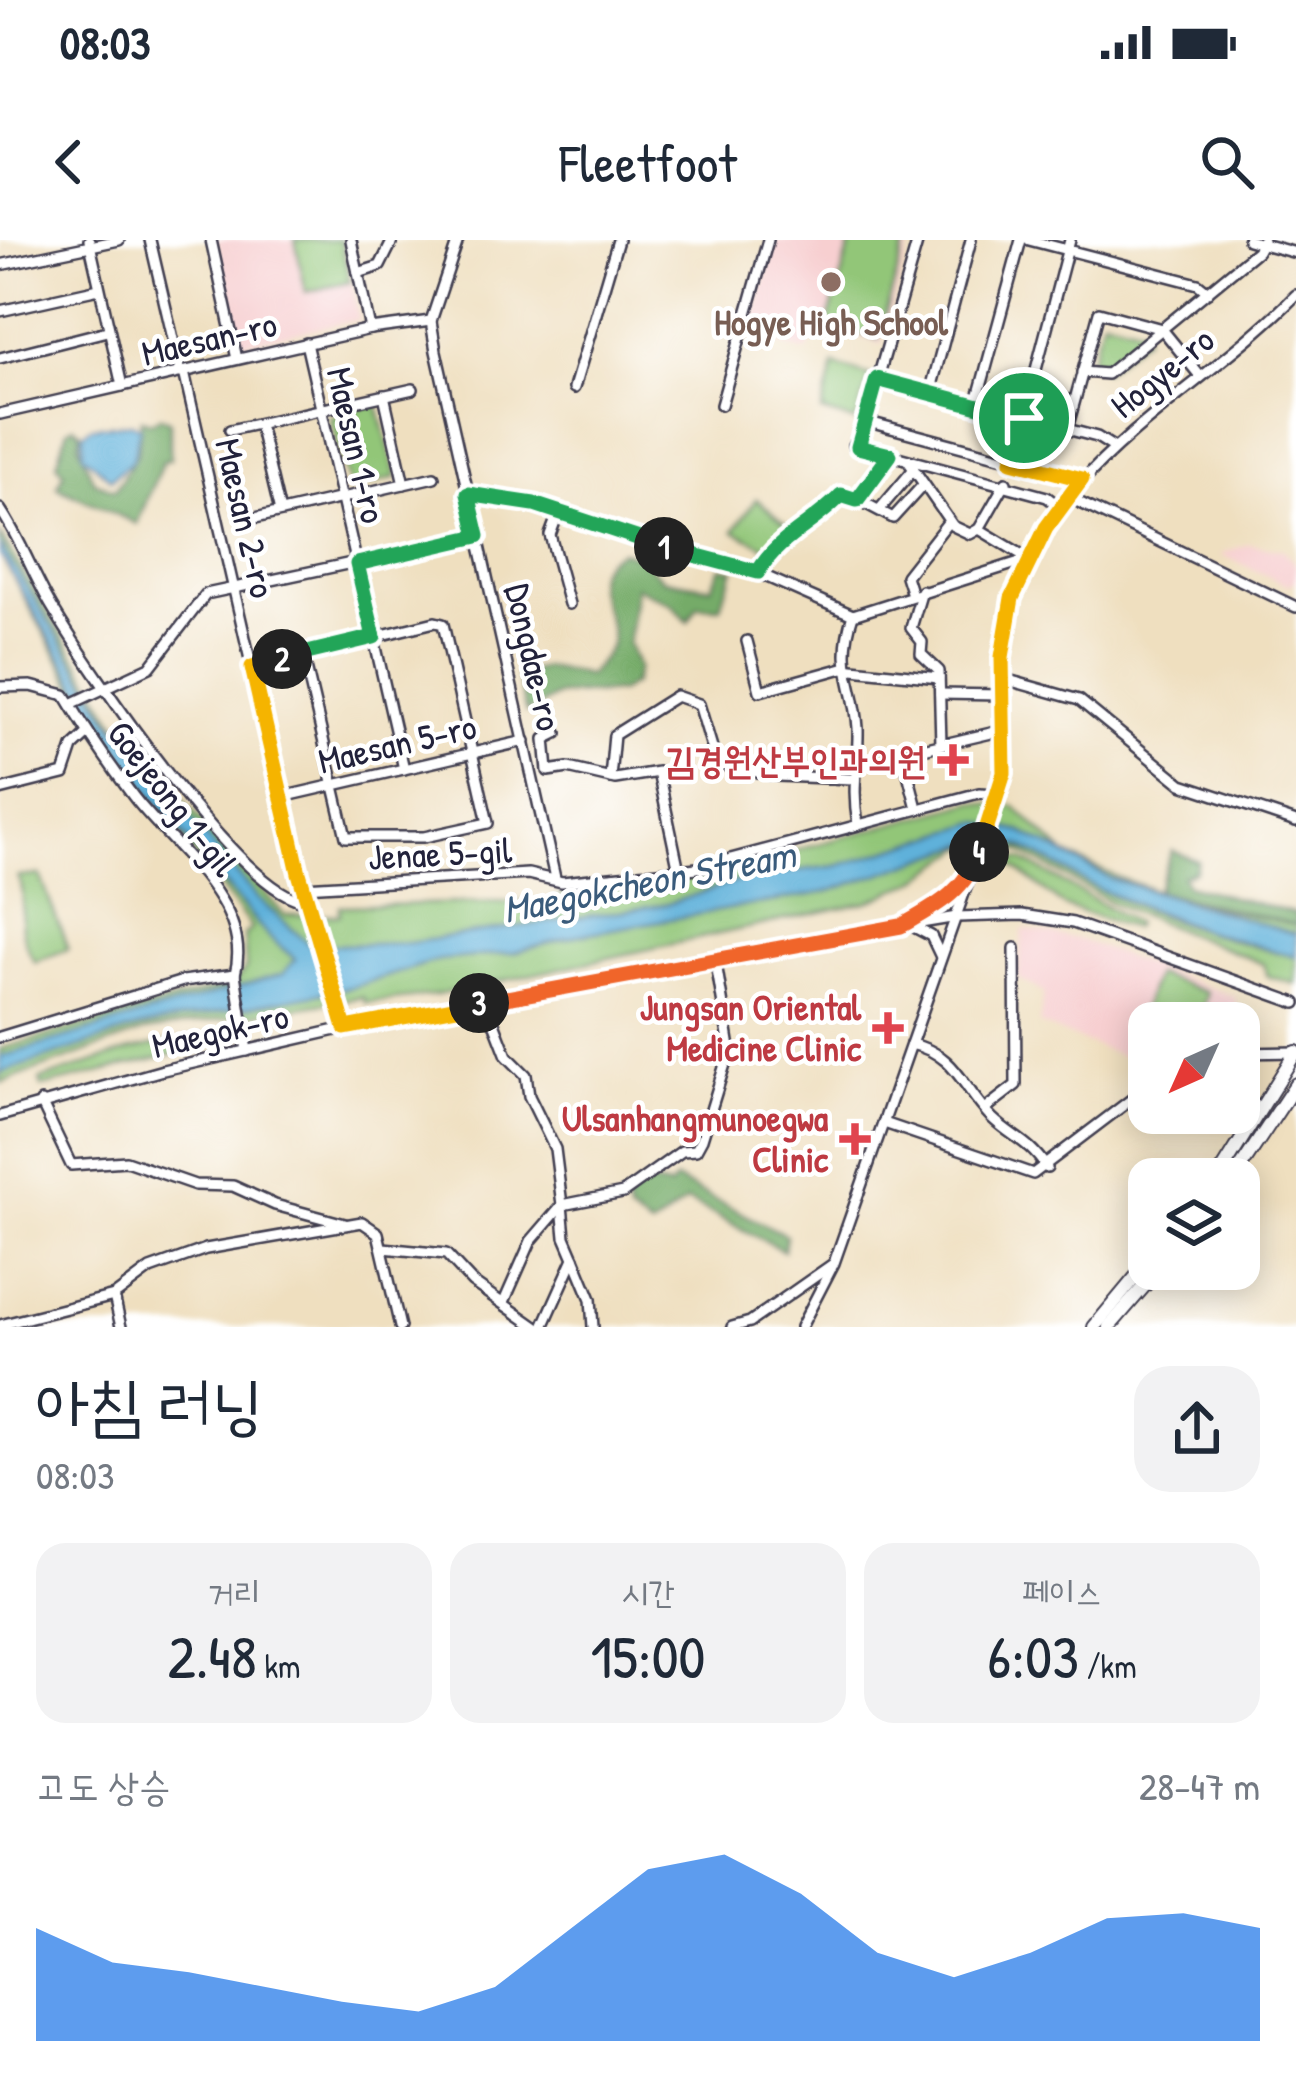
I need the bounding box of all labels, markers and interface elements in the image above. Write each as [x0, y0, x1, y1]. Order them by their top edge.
text: 08:03 [60, 12, 150, 73]
text: Fleetfoot [559, 126, 737, 199]
icon: back [36, 129, 102, 195]
icon: search [1194, 129, 1260, 195]
marker: Hogye High School [818, 269, 844, 295]
place label: Hogye High School [714, 297, 949, 347]
street label: Maesan-ro [137, 298, 281, 377]
street label: Hogye-ro [1100, 315, 1224, 428]
street label: Maesan 1-ro [316, 362, 399, 528]
pin [973, 367, 1075, 469]
icon: arrive [991, 385, 1057, 451]
street label: Maesan 2-ro [204, 433, 289, 602]
pin: 1 [634, 517, 694, 577]
text: 1 [658, 525, 670, 569]
street label: Dongdae-ro [494, 579, 575, 735]
pin: 2 [252, 629, 312, 689]
text: 2 [274, 637, 290, 681]
street label: Maesan 5-ro [313, 701, 481, 784]
street label: Goejeong 1-gil [97, 710, 250, 886]
place label: 김경원산부인과의원 [665, 735, 926, 784]
marker: 김경원산부인과의원 [937, 744, 969, 776]
pin: 4 [949, 822, 1009, 882]
street label: Jenae 5-gil [367, 824, 514, 881]
water label: Maegokcheon Stream [498, 826, 801, 936]
text: 4 [973, 830, 985, 874]
pin: 3 [449, 973, 509, 1033]
text: 3 [472, 981, 486, 1025]
place label: Jungsan Oriental Medicine Clinic [640, 982, 862, 1072]
street label: Maegok-ro [147, 990, 293, 1069]
north arrow [1128, 1002, 1260, 1134]
map controls [1128, 1002, 1260, 1290]
marker: Jungsan Oriental Medicine Clinic [872, 1012, 904, 1044]
place label: Ulsanhangmunoegwa Clinic [562, 1093, 829, 1183]
marker: Ulsanhangmunoegwa Clinic [839, 1123, 871, 1155]
button: layers [1128, 1158, 1260, 1290]
text: 아침 러닝 [36, 1358, 264, 1448]
button: share [1134, 1366, 1260, 1492]
text: 08:03 [36, 1448, 114, 1501]
text: 거리 [207, 1570, 261, 1614]
text: 시간 [621, 1570, 675, 1614]
text: 페이스 [1022, 1570, 1102, 1614]
text: 2.48 [167, 1615, 257, 1697]
text: 15:00 [591, 1615, 705, 1697]
text: 6:03 [987, 1615, 1079, 1697]
text: km [257, 1644, 301, 1688]
text: /km [1079, 1644, 1137, 1688]
text: 고도 상승 [36, 1759, 171, 1812]
text: 28–47 m [1139, 1759, 1260, 1812]

